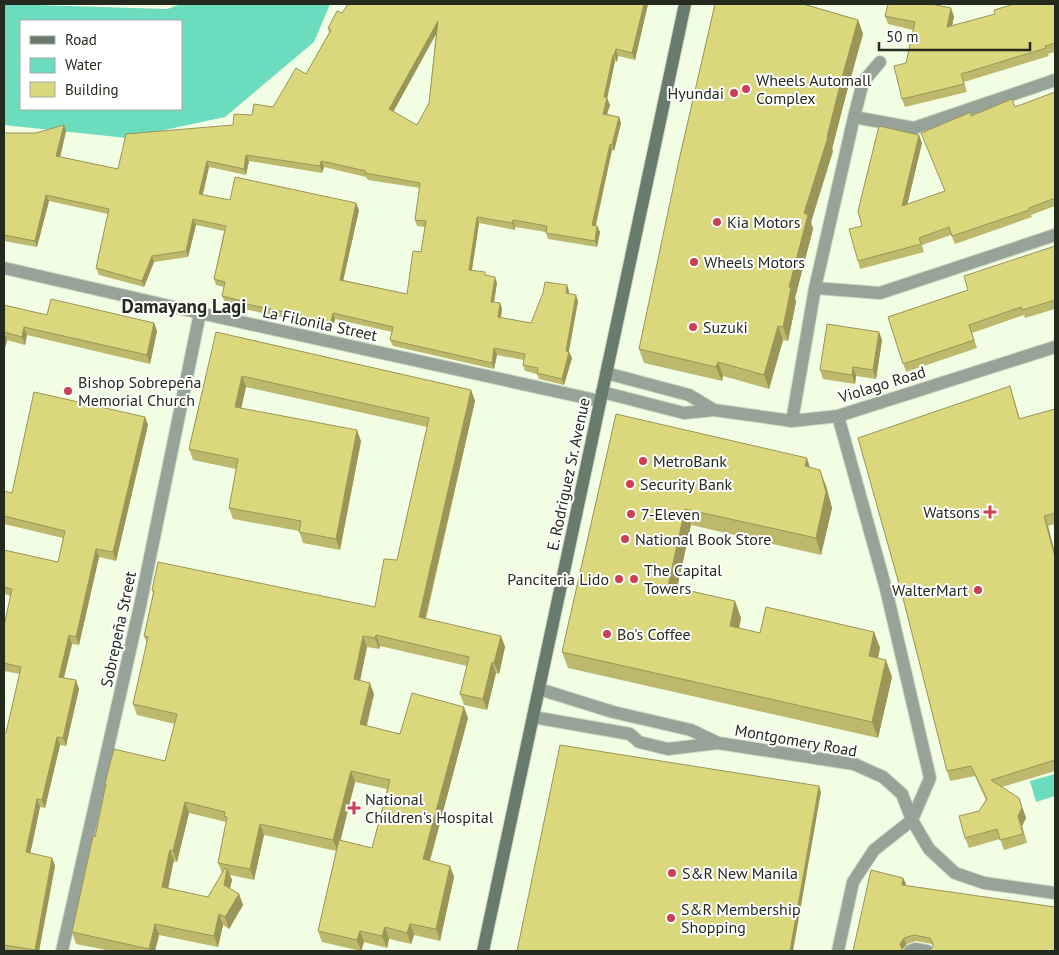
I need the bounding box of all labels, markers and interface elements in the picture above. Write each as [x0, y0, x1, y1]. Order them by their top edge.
legend [20, 20, 182, 110]
scale bar [879, 20, 1030, 52]
text: 50 m [886, 27, 919, 46]
text: Road [65, 30, 97, 49]
text: Water [65, 55, 102, 74]
place label: Wheels Automall Complex [756, 70, 872, 108]
text: Building [65, 80, 119, 99]
place label: Hyundai [668, 83, 724, 103]
marker: Wheels Automall Complex [740, 83, 752, 95]
marker: Hyundai [728, 87, 740, 99]
place label: Kia Motors [727, 212, 801, 232]
marker: Kia Motors [711, 216, 723, 228]
place label: Wheels Motors [704, 252, 805, 272]
marker: Wheels Motors [688, 256, 700, 268]
district label: Damayang Lagi [122, 294, 246, 318]
street label: La Filonila Street [261, 301, 380, 345]
place label: Suzuki [703, 317, 748, 337]
marker: Suzuki [687, 321, 699, 333]
street label: Violago Road [835, 361, 928, 407]
place label: Bishop Sobrepeña Memorial Church [78, 372, 201, 410]
marker: Bishop Sobrepeña Memorial Church [62, 385, 74, 397]
street label: E. Rodriguez Sr. Avenue [542, 396, 594, 552]
place label: MetroBank [653, 451, 727, 471]
marker: MetroBank [637, 455, 649, 467]
place label: Security Bank [640, 474, 733, 494]
marker: Security Bank [624, 478, 636, 490]
place label: Watsons [923, 502, 980, 522]
place label: 7-Eleven [641, 504, 700, 524]
marker: Watsons [984, 506, 996, 518]
marker: 7-Eleven [625, 508, 637, 520]
place label: National Book Store [635, 529, 771, 549]
marker: National Book Store [619, 533, 631, 545]
place label: The Capital Towers [644, 560, 722, 598]
street label: Sobrepeña Street [96, 569, 140, 689]
place label: Panciteria Lido [507, 569, 609, 589]
marker: Panciteria Lido [613, 573, 625, 585]
marker: The Capital Towers [628, 573, 640, 585]
place label: WalterMart [892, 580, 969, 600]
marker: WalterMart [972, 584, 984, 596]
place label: Bo's Coffee [617, 624, 691, 644]
marker: Bo's Coffee [601, 628, 613, 640]
street label: Montgomery Road [733, 719, 859, 761]
place label: National Children's Hospital [365, 789, 494, 827]
marker: National Children's Hospital [347, 801, 361, 815]
place label: S&R New Manila [682, 863, 798, 883]
marker: S&R New Manila [666, 867, 678, 879]
place label: S&R Membership Shopping [681, 899, 801, 937]
marker: S&R Membership Shopping [665, 912, 677, 924]

